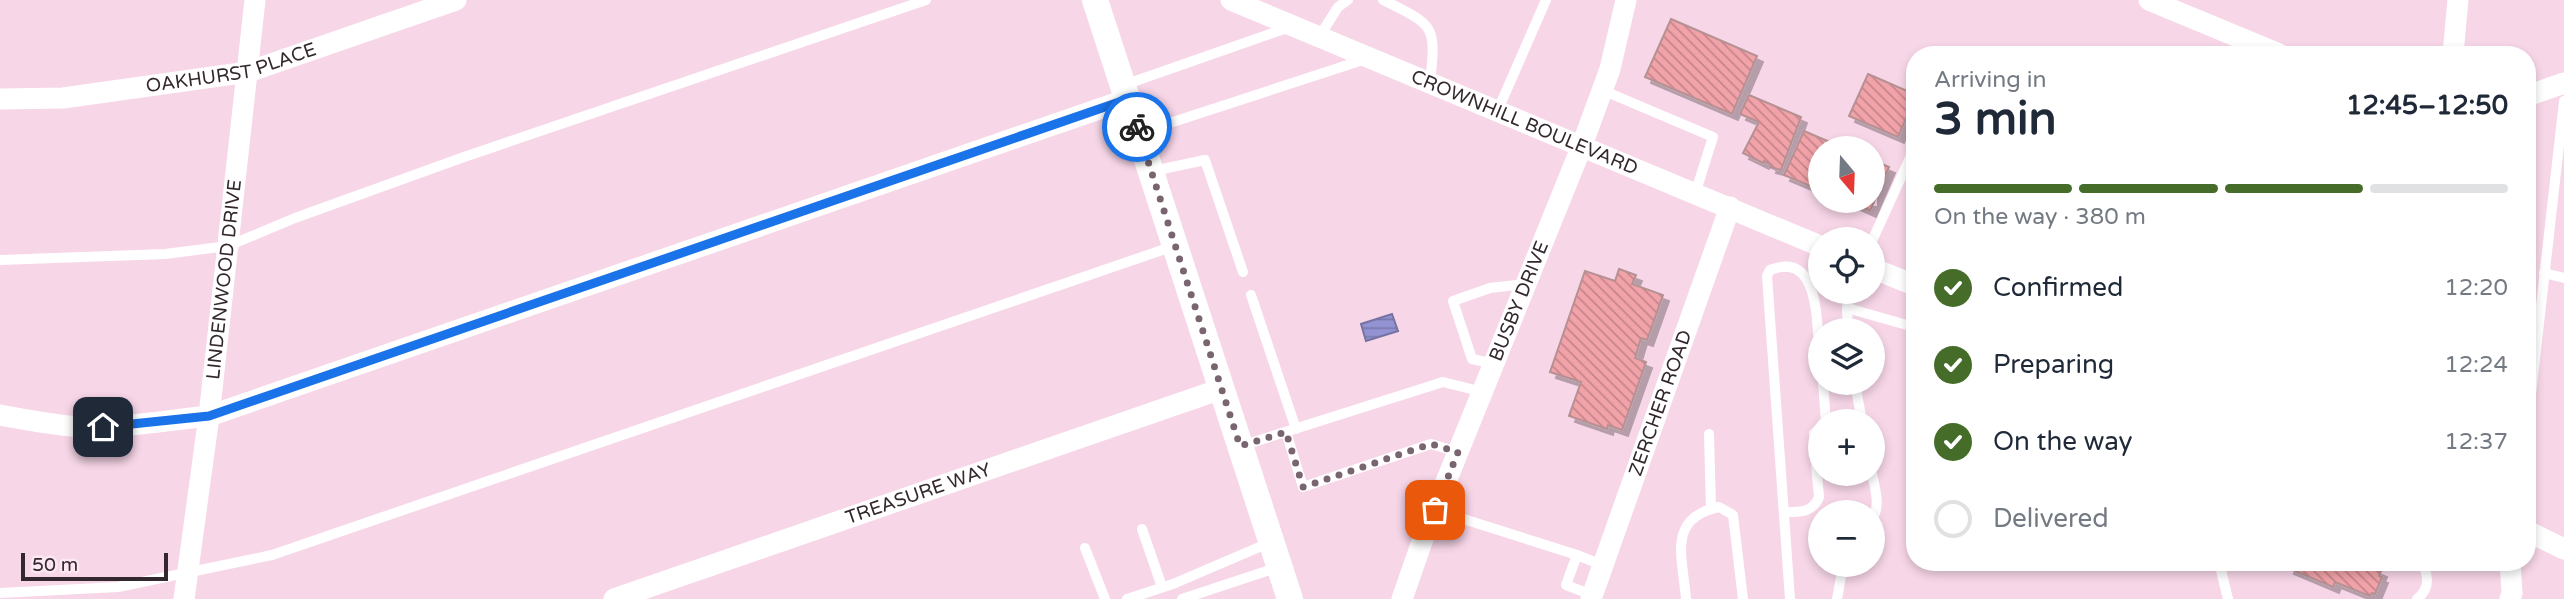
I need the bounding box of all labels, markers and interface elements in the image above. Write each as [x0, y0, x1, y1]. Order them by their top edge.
street label: OAKHURST PLACE [144, 38, 319, 97]
street label: CROWNHILL BOULEVARD [1408, 65, 1641, 180]
text: Arriving in [1934, 66, 2047, 94]
text: 12:45–12:50 [2346, 90, 2508, 121]
courier [1102, 92, 1172, 162]
text: 3 min [1934, 92, 2057, 147]
icon: bike [1118, 108, 1156, 146]
north arrow [1808, 136, 1885, 214]
map controls [1808, 136, 1885, 577]
street label: LINDENWOOD DRIVE [202, 178, 246, 381]
text: On the way · 380 m [1934, 203, 2146, 231]
button: locate [1808, 227, 1885, 304]
street label: BUSBY DRIVE [1485, 238, 1553, 364]
icon: check [1934, 269, 1972, 307]
text: Confirmed [1993, 272, 2123, 303]
text: 12:20 [2444, 274, 2508, 302]
button: layers [1808, 318, 1885, 395]
street label: ZERCHER ROAD [1625, 327, 1696, 479]
icon: check [1934, 346, 1972, 384]
text: Preparing [1993, 349, 2114, 380]
text: 12:24 [2444, 351, 2508, 379]
pin [73, 397, 133, 457]
icon: home [84, 408, 122, 446]
button: + [1808, 409, 1885, 486]
icon: check [1934, 423, 1972, 461]
text: On the way [1993, 426, 2133, 457]
text: 12:37 [2444, 428, 2508, 456]
street label: TREASURE WAY [843, 458, 994, 529]
pin [1405, 480, 1465, 540]
icon: bag [1416, 491, 1454, 529]
button: − [1808, 500, 1885, 577]
text: Delivered [1993, 503, 2109, 534]
scale bar [21, 550, 168, 582]
text: 50 m [32, 554, 78, 576]

